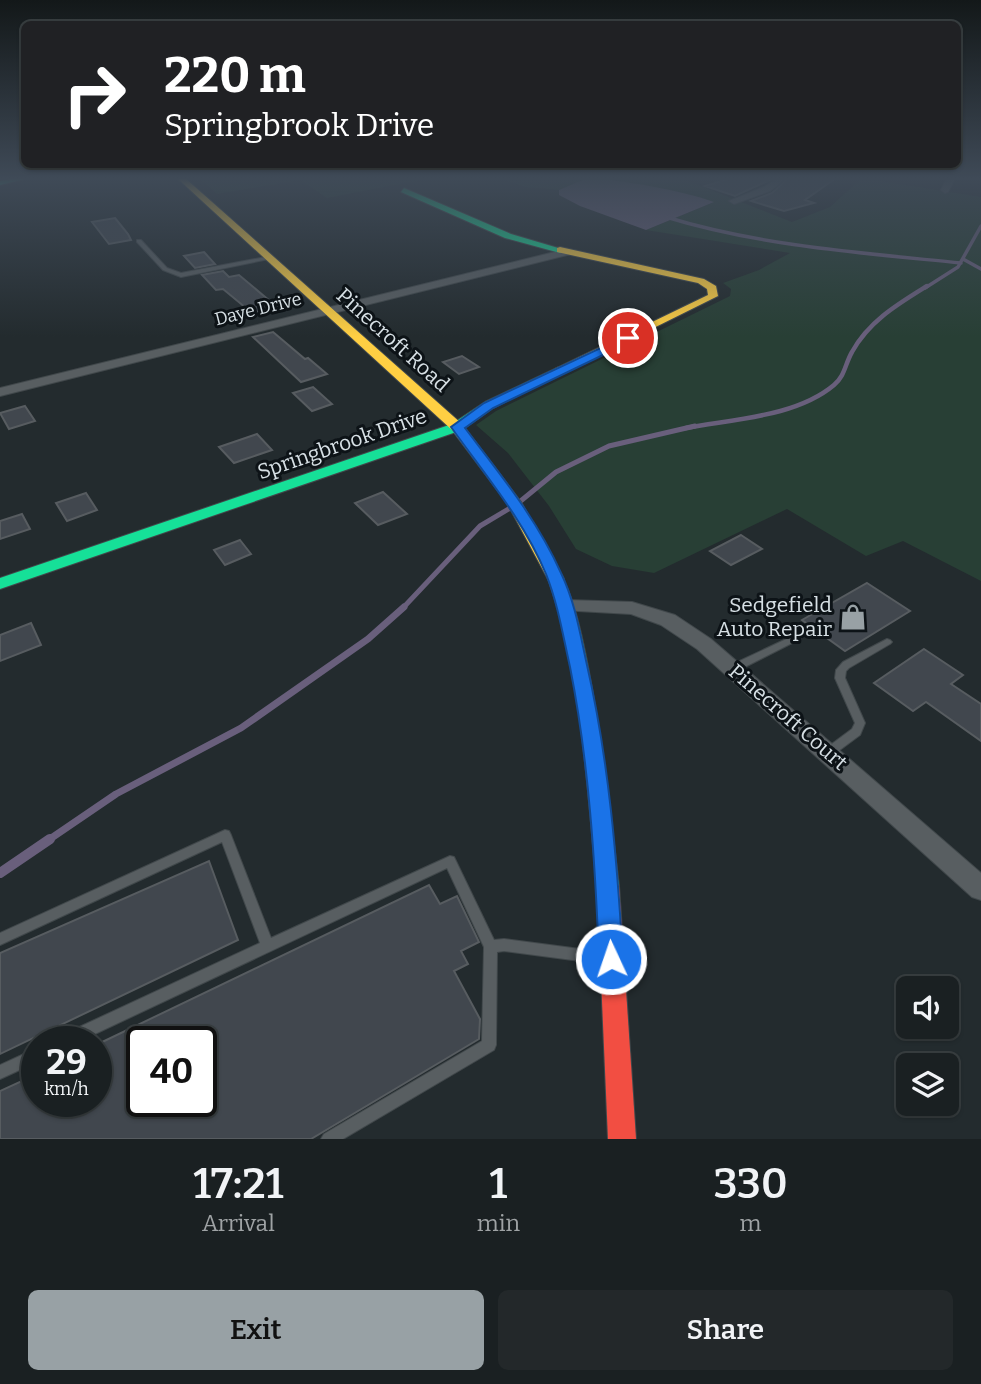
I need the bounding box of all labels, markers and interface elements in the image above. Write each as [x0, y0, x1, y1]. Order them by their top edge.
text: 220 m [164, 46, 306, 105]
icon: right [49, 49, 140, 140]
text: Springbrook Drive [164, 106, 434, 144]
street label: Pinecroft Road [331, 282, 455, 398]
street label: Daye Drive [212, 288, 304, 330]
pin [598, 308, 658, 368]
icon: arrive [609, 319, 647, 357]
street label: Springbrook Drive [254, 403, 430, 485]
place label: Sedgefield Auto Repair [717, 592, 832, 642]
shop icon: Sedgefield Auto Repair [838, 602, 868, 632]
street label: Pinecroft Court [723, 658, 853, 776]
position arrow [574, 922, 648, 996]
map controls [896, 976, 959, 1116]
button: sound [896, 976, 959, 1039]
speed limit sign: 40 [126, 1026, 217, 1117]
text: 29 [46, 1041, 87, 1083]
button: layers [896, 1053, 959, 1116]
text: km/h [44, 1078, 89, 1100]
text: 17:21 [193, 1159, 283, 1209]
text: 1 [490, 1159, 507, 1209]
text: 330 [713, 1159, 788, 1209]
text: Arrival [202, 1209, 275, 1237]
text: min [477, 1209, 520, 1237]
text: m [740, 1209, 761, 1237]
button: Exit [28, 1290, 484, 1370]
button: Share [498, 1290, 953, 1370]

